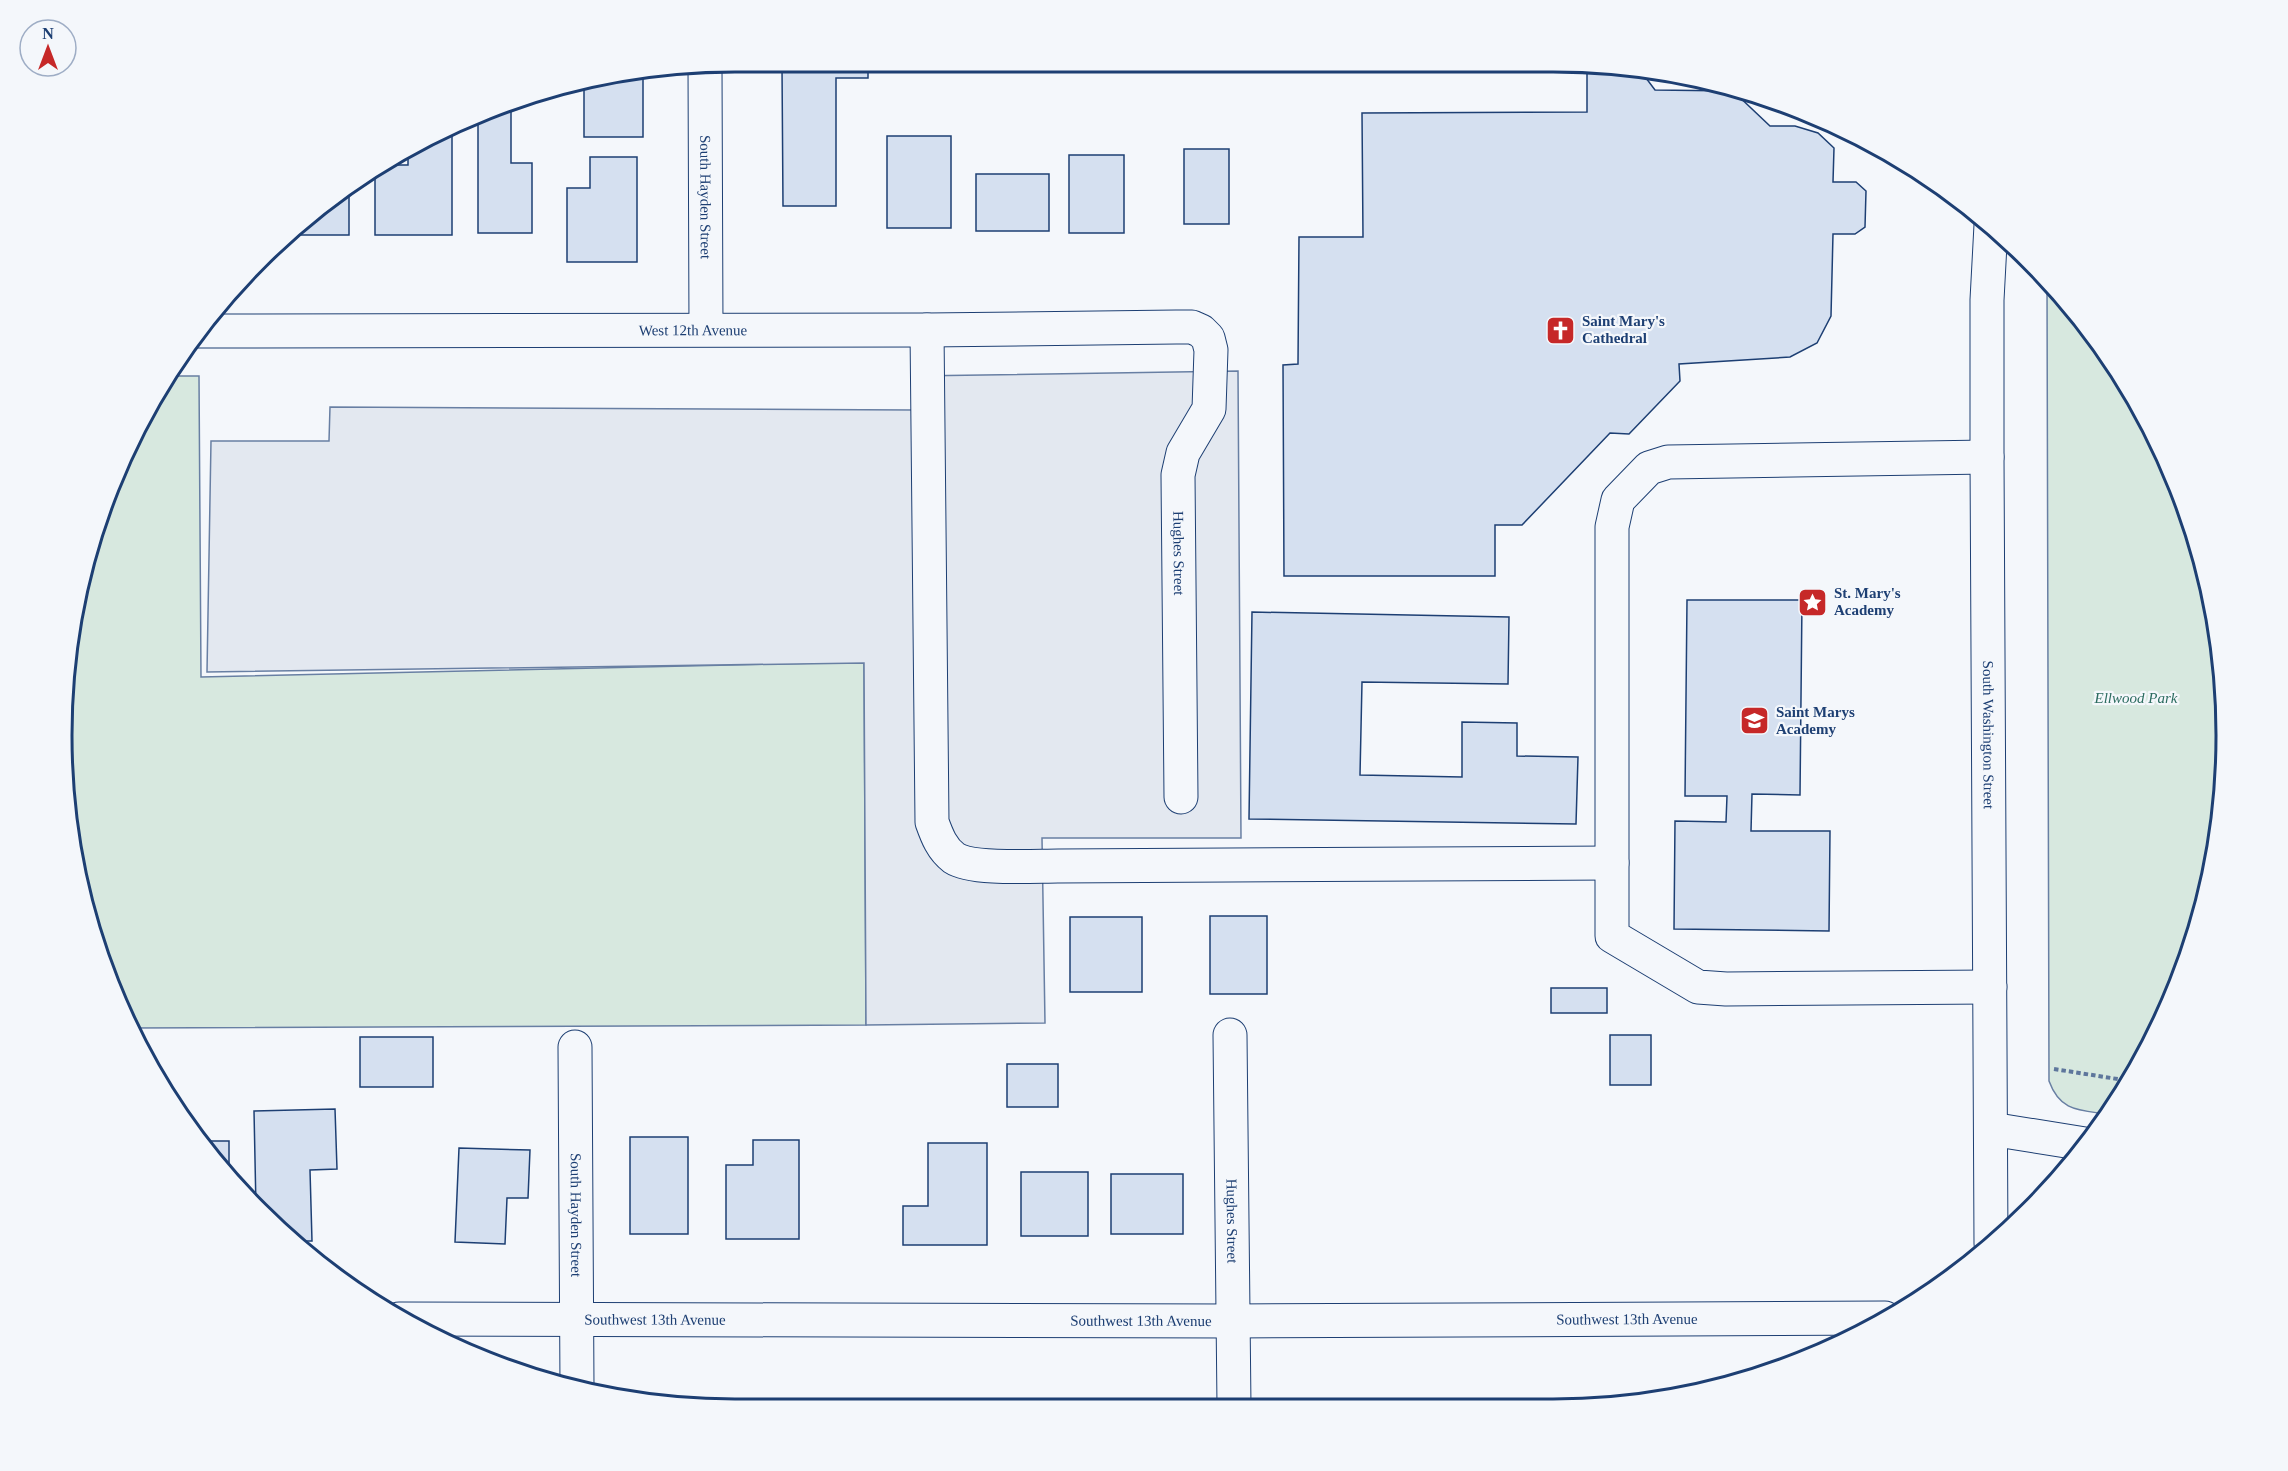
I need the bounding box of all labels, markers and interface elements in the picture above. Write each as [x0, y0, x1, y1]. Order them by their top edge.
north arrow [18, 18, 78, 78]
text: N [42, 25, 54, 42]
street label: South Hayden Street [697, 135, 714, 260]
place label: Saint Mary's Cathedral [1582, 313, 1665, 346]
church icon: Saint Mary's Cathedral [1545, 314, 1577, 346]
street label: West 12th Avenue [639, 322, 748, 338]
street label: Hughes Street [1170, 511, 1187, 596]
place label: St. Mary's Academy [1834, 585, 1901, 618]
place icon: St. Mary's Academy [1797, 586, 1829, 618]
street label: South Washington Street [1980, 661, 1997, 810]
park label: Ellwood Park [2094, 690, 2178, 706]
place label: Saint Marys Academy [1776, 704, 1855, 737]
school or university icon: Saint Marys Academy [1739, 705, 1771, 737]
street label: South Hayden Street [568, 1153, 584, 1278]
street label: Hughes Street [1224, 1179, 1240, 1264]
street label: Southwest 13th Avenue [584, 1311, 726, 1328]
street label: Southwest 13th Avenue [1556, 1311, 1698, 1328]
street label: Southwest 13th Avenue [1070, 1313, 1212, 1329]

